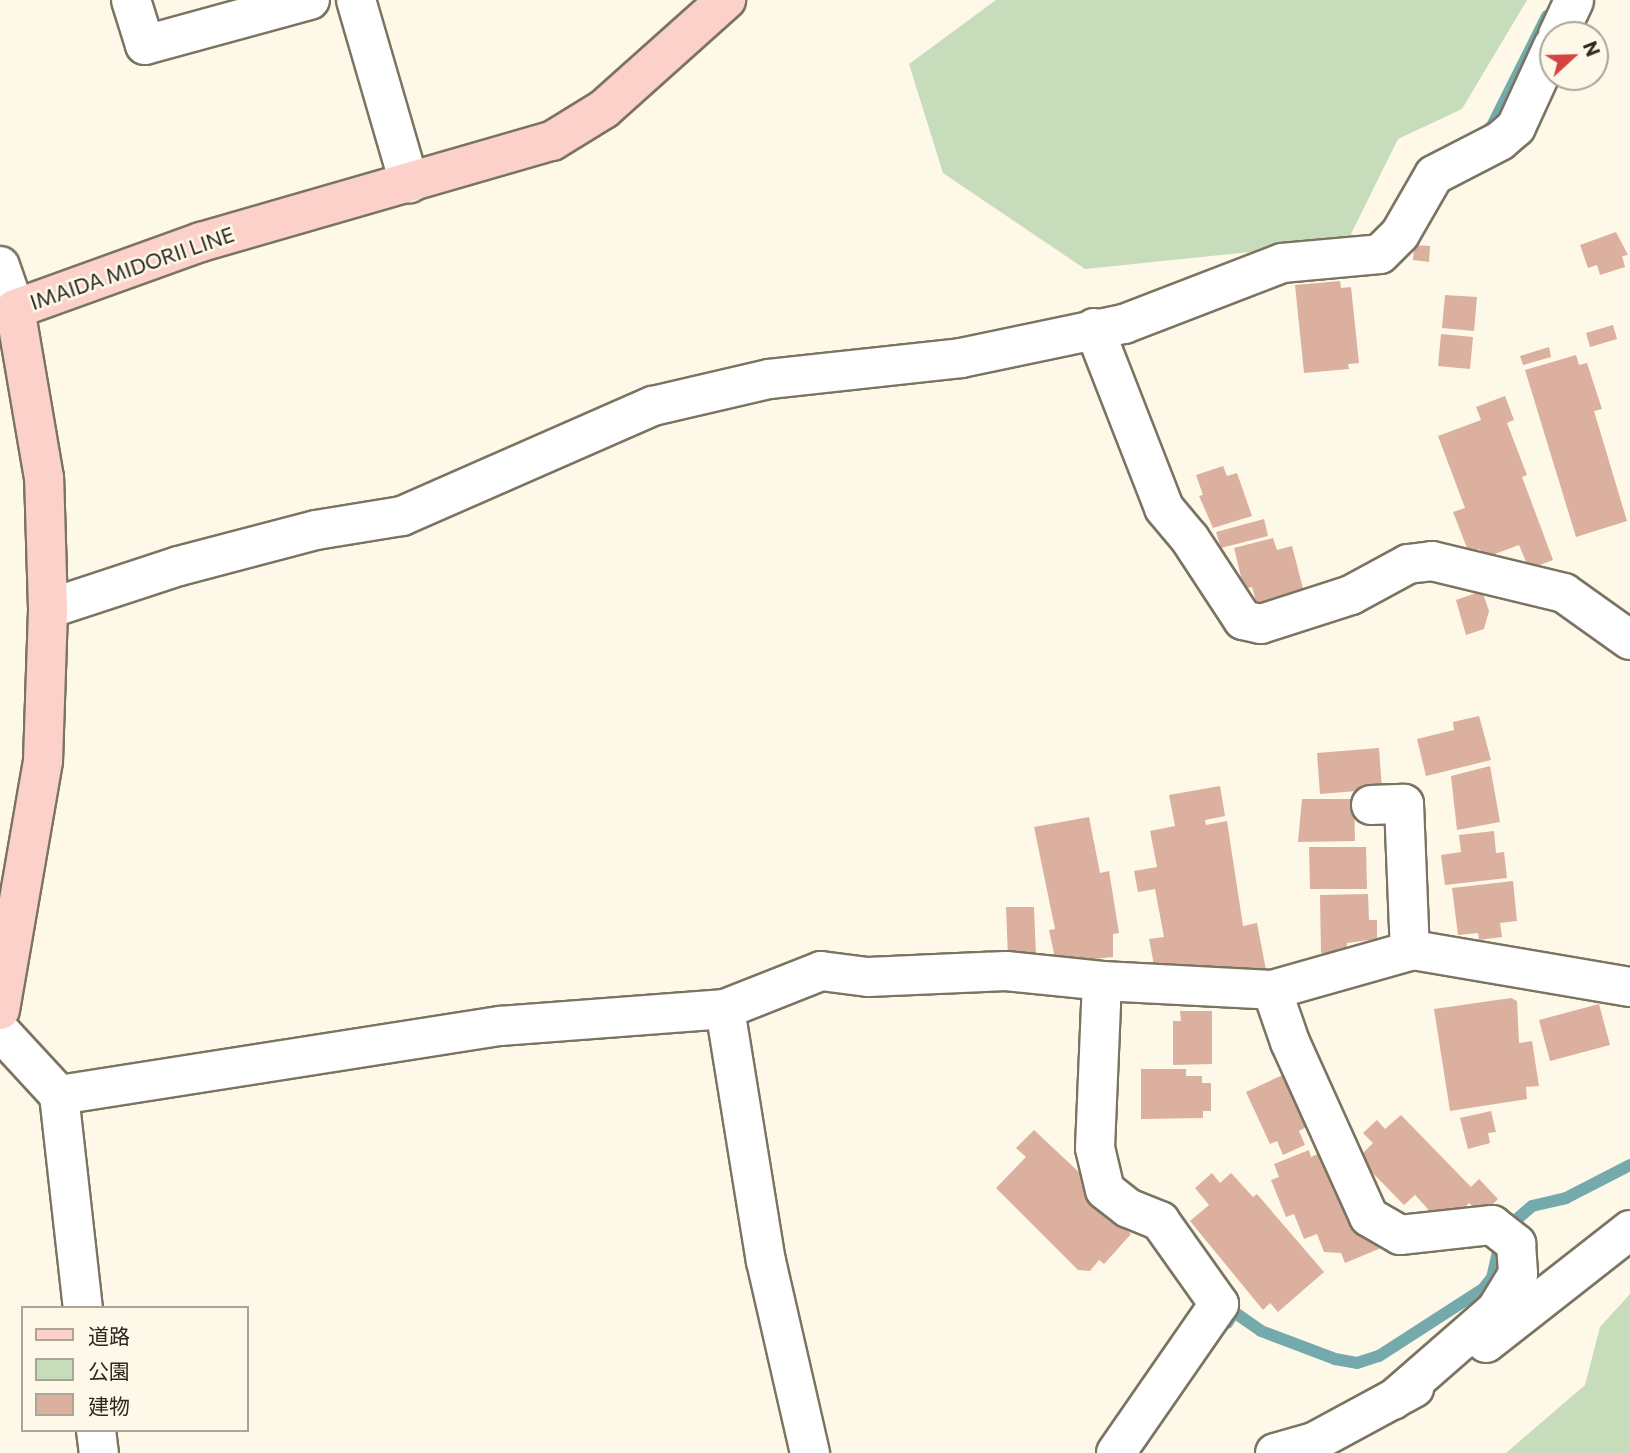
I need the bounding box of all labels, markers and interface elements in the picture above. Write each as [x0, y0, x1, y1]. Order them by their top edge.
north arrow [1539, 21, 1609, 91]
text: N [1579, 38, 1605, 60]
street label: IMAIDA MIDORII LINE [27, 221, 237, 315]
legend [21, 1306, 248, 1432]
text: 道路 [88, 1323, 130, 1348]
text: 公園 [88, 1358, 130, 1383]
text: 建物 [88, 1393, 130, 1418]

